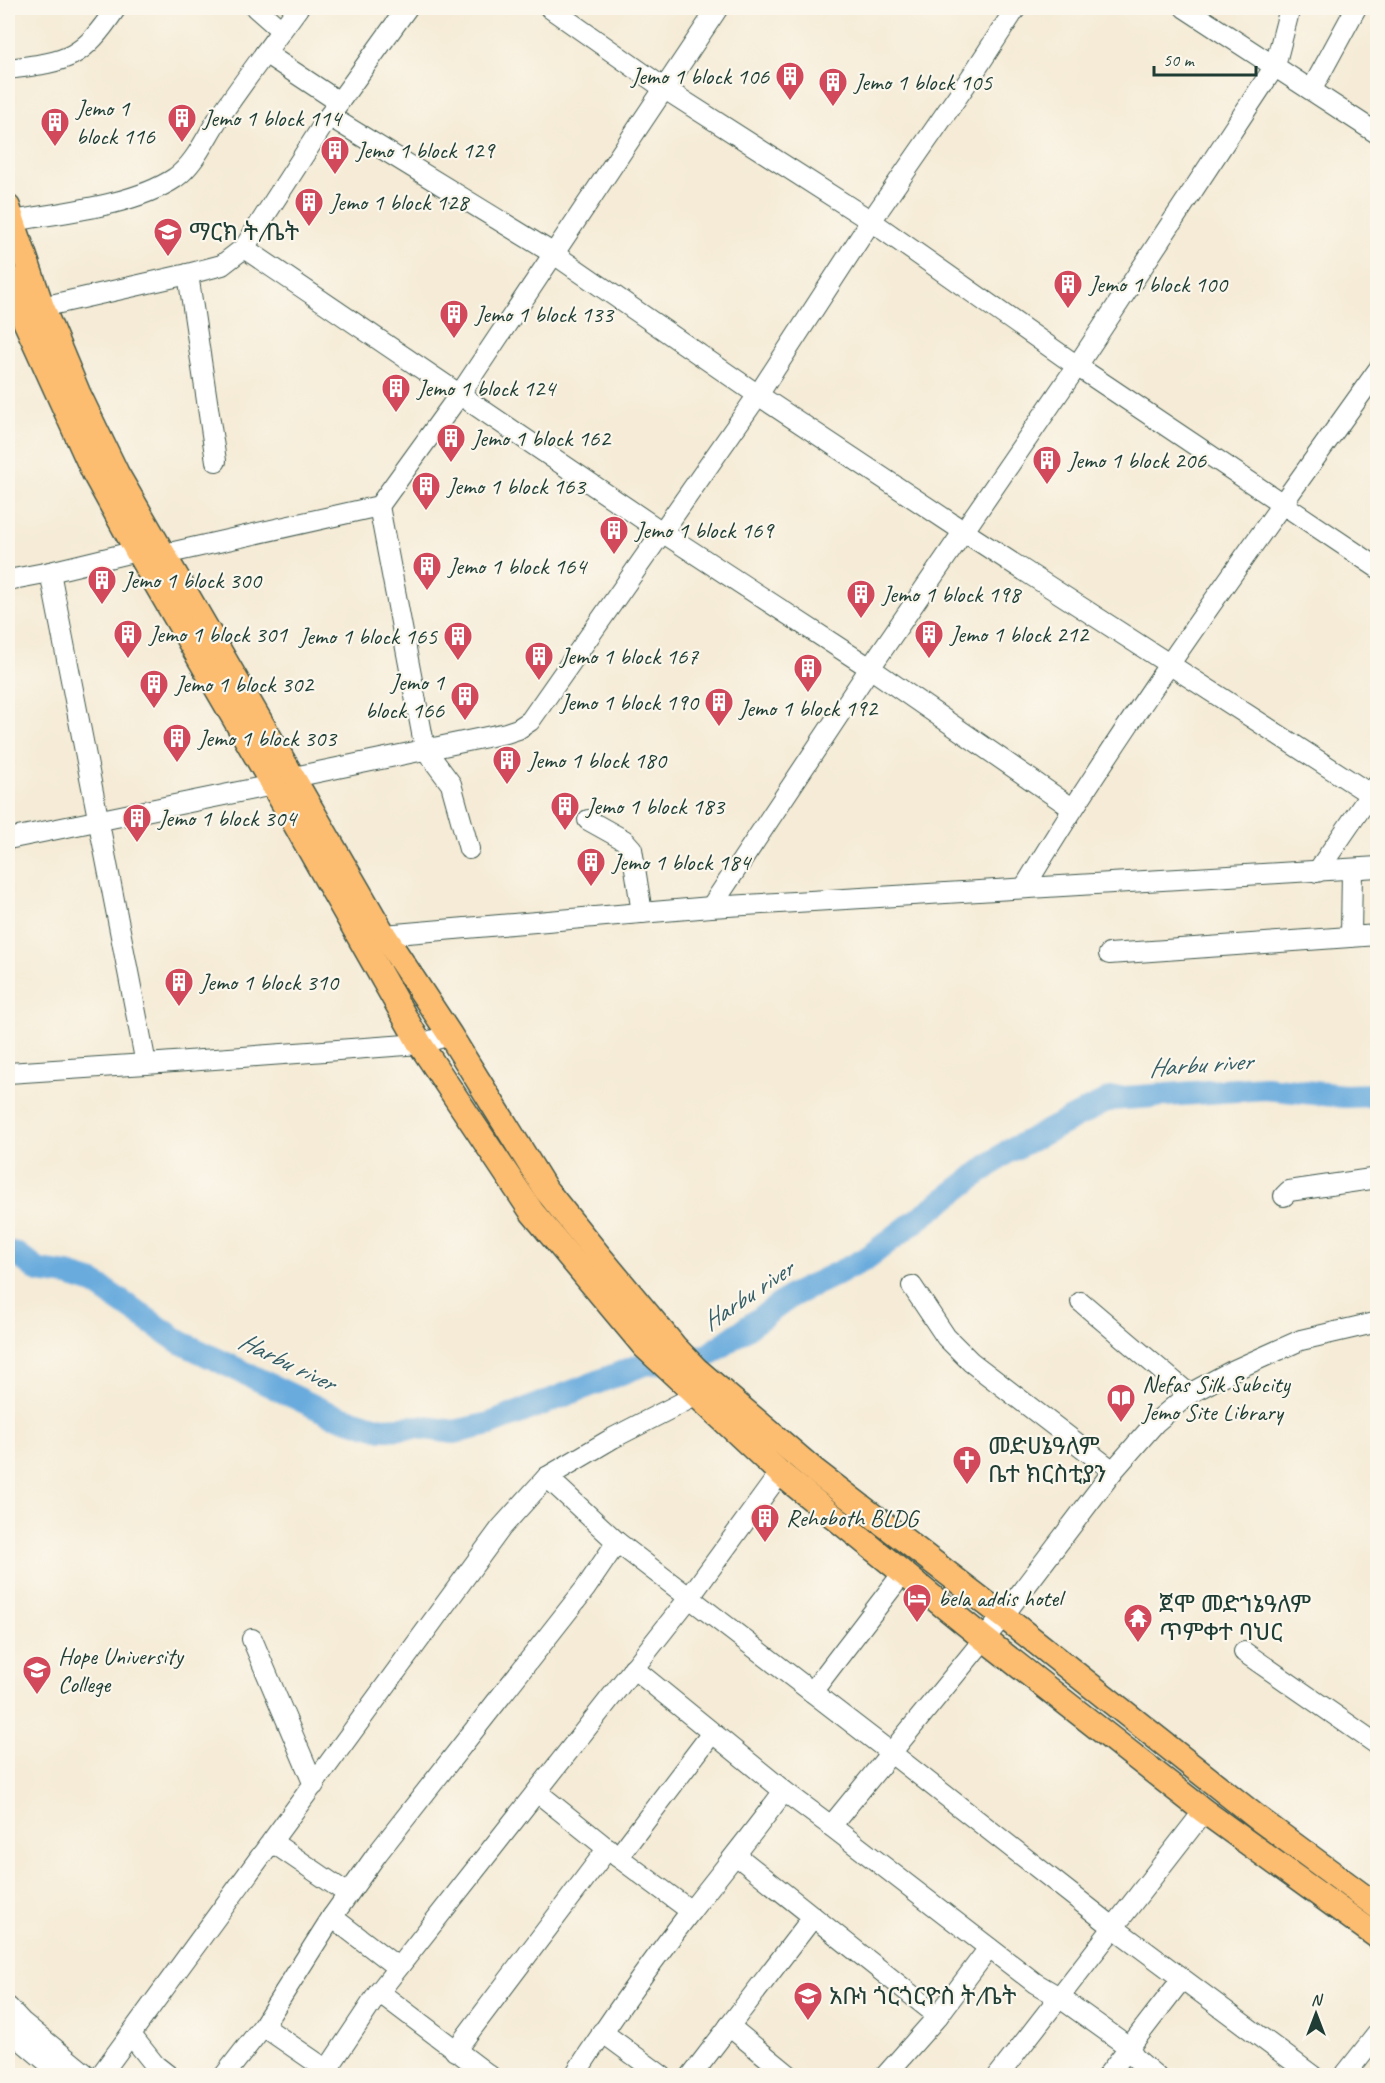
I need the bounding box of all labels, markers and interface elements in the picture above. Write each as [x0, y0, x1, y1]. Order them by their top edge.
scale bar [1154, 39, 1256, 77]
text: 50 m [1163, 49, 1196, 71]
building icon: Jemo 1 block 106 [774, 60, 806, 102]
place label: Jemo 1 block 106 [630, 61, 770, 91]
building icon: Jemo 1 block 105 [817, 66, 849, 108]
place label: Jemo 1 block 105 [853, 67, 993, 97]
place label: Jemo 1 block 116 [75, 93, 156, 151]
building icon: Jemo 1 block 114 [166, 102, 198, 144]
place label: Jemo 1 block 114 [202, 103, 343, 133]
building icon: Jemo 1 block 116 [39, 106, 71, 148]
building icon: Jemo 1 block 129 [319, 134, 351, 176]
place label: Jemo 1 block 129 [355, 135, 496, 165]
building icon: Jemo 1 block 128 [293, 186, 325, 228]
place label: Jemo 1 block 128 [329, 187, 470, 217]
school or university icon: ማርክ ት/ቤት [152, 216, 184, 258]
place label: ማርክ ት/ቤት [189, 217, 300, 247]
building icon: Jemo 1 block 100 [1052, 268, 1084, 310]
place label: Jemo 1 block 100 [1088, 269, 1229, 299]
building icon: Jemo 1 block 133 [438, 298, 470, 340]
place label: Jemo 1 block 133 [474, 299, 615, 329]
building icon: Jemo 1 block 124 [380, 372, 412, 414]
place label: Jemo 1 block 124 [416, 373, 557, 403]
building icon: Jemo 1 block 162 [435, 422, 467, 464]
place label: Jemo 1 block 162 [471, 423, 612, 453]
building icon: Jemo 1 block 206 [1031, 444, 1063, 486]
place label: Jemo 1 block 206 [1067, 445, 1207, 475]
building icon: Jemo 1 block 163 [410, 470, 442, 512]
place label: Jemo 1 block 163 [446, 471, 587, 501]
building icon: Jemo 1 block 169 [598, 514, 630, 556]
place label: Jemo 1 block 169 [634, 515, 775, 545]
building icon: Jemo 1 block 164 [411, 550, 443, 592]
place label: Jemo 1 block 164 [447, 551, 588, 581]
building icon: Jemo 1 block 300 [86, 564, 118, 606]
place label: Jemo 1 block 300 [122, 565, 263, 595]
building icon: Jemo 1 block 198 [845, 578, 877, 620]
place label: Jemo 1 block 198 [881, 579, 1022, 609]
building icon: Jemo 1 block 301 [112, 618, 144, 660]
building icon: Jemo 1 block 212 [913, 618, 945, 660]
place label: Jemo 1 block 301 [148, 619, 288, 649]
place label: Jemo 1 block 212 [949, 619, 1090, 649]
building icon: Jemo 1 block 165 [442, 620, 474, 662]
place label: Jemo 1 block 165 [298, 621, 438, 651]
building icon: Jemo 1 block 167 [523, 640, 555, 682]
place label: Jemo 1 block 167 [559, 641, 699, 671]
building icon: Jemo 1 block 192 [792, 652, 824, 694]
place label: Jemo 1 block 166 [365, 667, 445, 725]
building icon: Jemo 1 block 302 [138, 668, 170, 710]
place label: Jemo 1 block 302 [174, 669, 315, 699]
building icon: Jemo 1 block 166 [449, 680, 481, 722]
building icon: Jemo 1 block 190 [703, 686, 735, 728]
place label: Jemo 1 block 190 [559, 687, 700, 717]
place label: Jemo 1 block 192 [738, 693, 879, 723]
building icon: Jemo 1 block 303 [161, 722, 193, 764]
place label: Jemo 1 block 303 [197, 723, 338, 753]
building icon: Jemo 1 block 180 [491, 744, 523, 786]
place label: Jemo 1 block 180 [527, 745, 668, 775]
building icon: Jemo 1 block 183 [549, 790, 581, 832]
place label: Jemo 1 block 183 [585, 791, 726, 821]
building icon: Jemo 1 block 304 [121, 802, 153, 844]
place label: Jemo 1 block 304 [157, 803, 298, 833]
building icon: Jemo 1 block 184 [575, 846, 607, 888]
place label: Jemo 1 block 184 [611, 847, 752, 877]
building icon: Jemo 1 block 310 [163, 966, 195, 1008]
place label: Jemo 1 block 310 [199, 967, 340, 997]
water label: Harbu river [1147, 1044, 1256, 1085]
water label: Harbu river [695, 1251, 802, 1338]
water label: Harbu river [233, 1324, 344, 1400]
place label: Nefas Silk Subcity Jemo Site Library [1141, 1369, 1291, 1427]
library icon: Nefas Silk Subcity Jemo Site Library [1105, 1382, 1137, 1424]
place label: መድሀኔዓለም ቤተ ክርስቲያን [988, 1431, 1106, 1489]
church icon: መድሀኔዓለም ቤተ ክርስቲያን [951, 1444, 983, 1486]
building icon: Rehoboth BLDG [749, 1502, 781, 1544]
place label: Rehoboth BLDG [786, 1503, 920, 1533]
hotel icon: bela addis hotel [901, 1582, 933, 1624]
place label: bela addis hotel [938, 1583, 1066, 1613]
place label: ጀሞ መድኀኔዓለም ጥምቀተ ባህር [1159, 1589, 1311, 1647]
temple icon: ጀሞ መድኀኔዓለም ጥምቀተ ባህር [1122, 1602, 1154, 1644]
place label: Hope University College [58, 1641, 185, 1699]
school or university icon: Hope University College [21, 1654, 53, 1696]
school or university icon: አቡነ ጎርጎርዮስ ት/ቤት [792, 1980, 824, 2022]
place label: አቡነ ጎርጎርዮስ ት/ቤት [829, 1981, 1017, 2011]
north arrow [1286, 1984, 1346, 2044]
text: N [1311, 1990, 1324, 2010]

